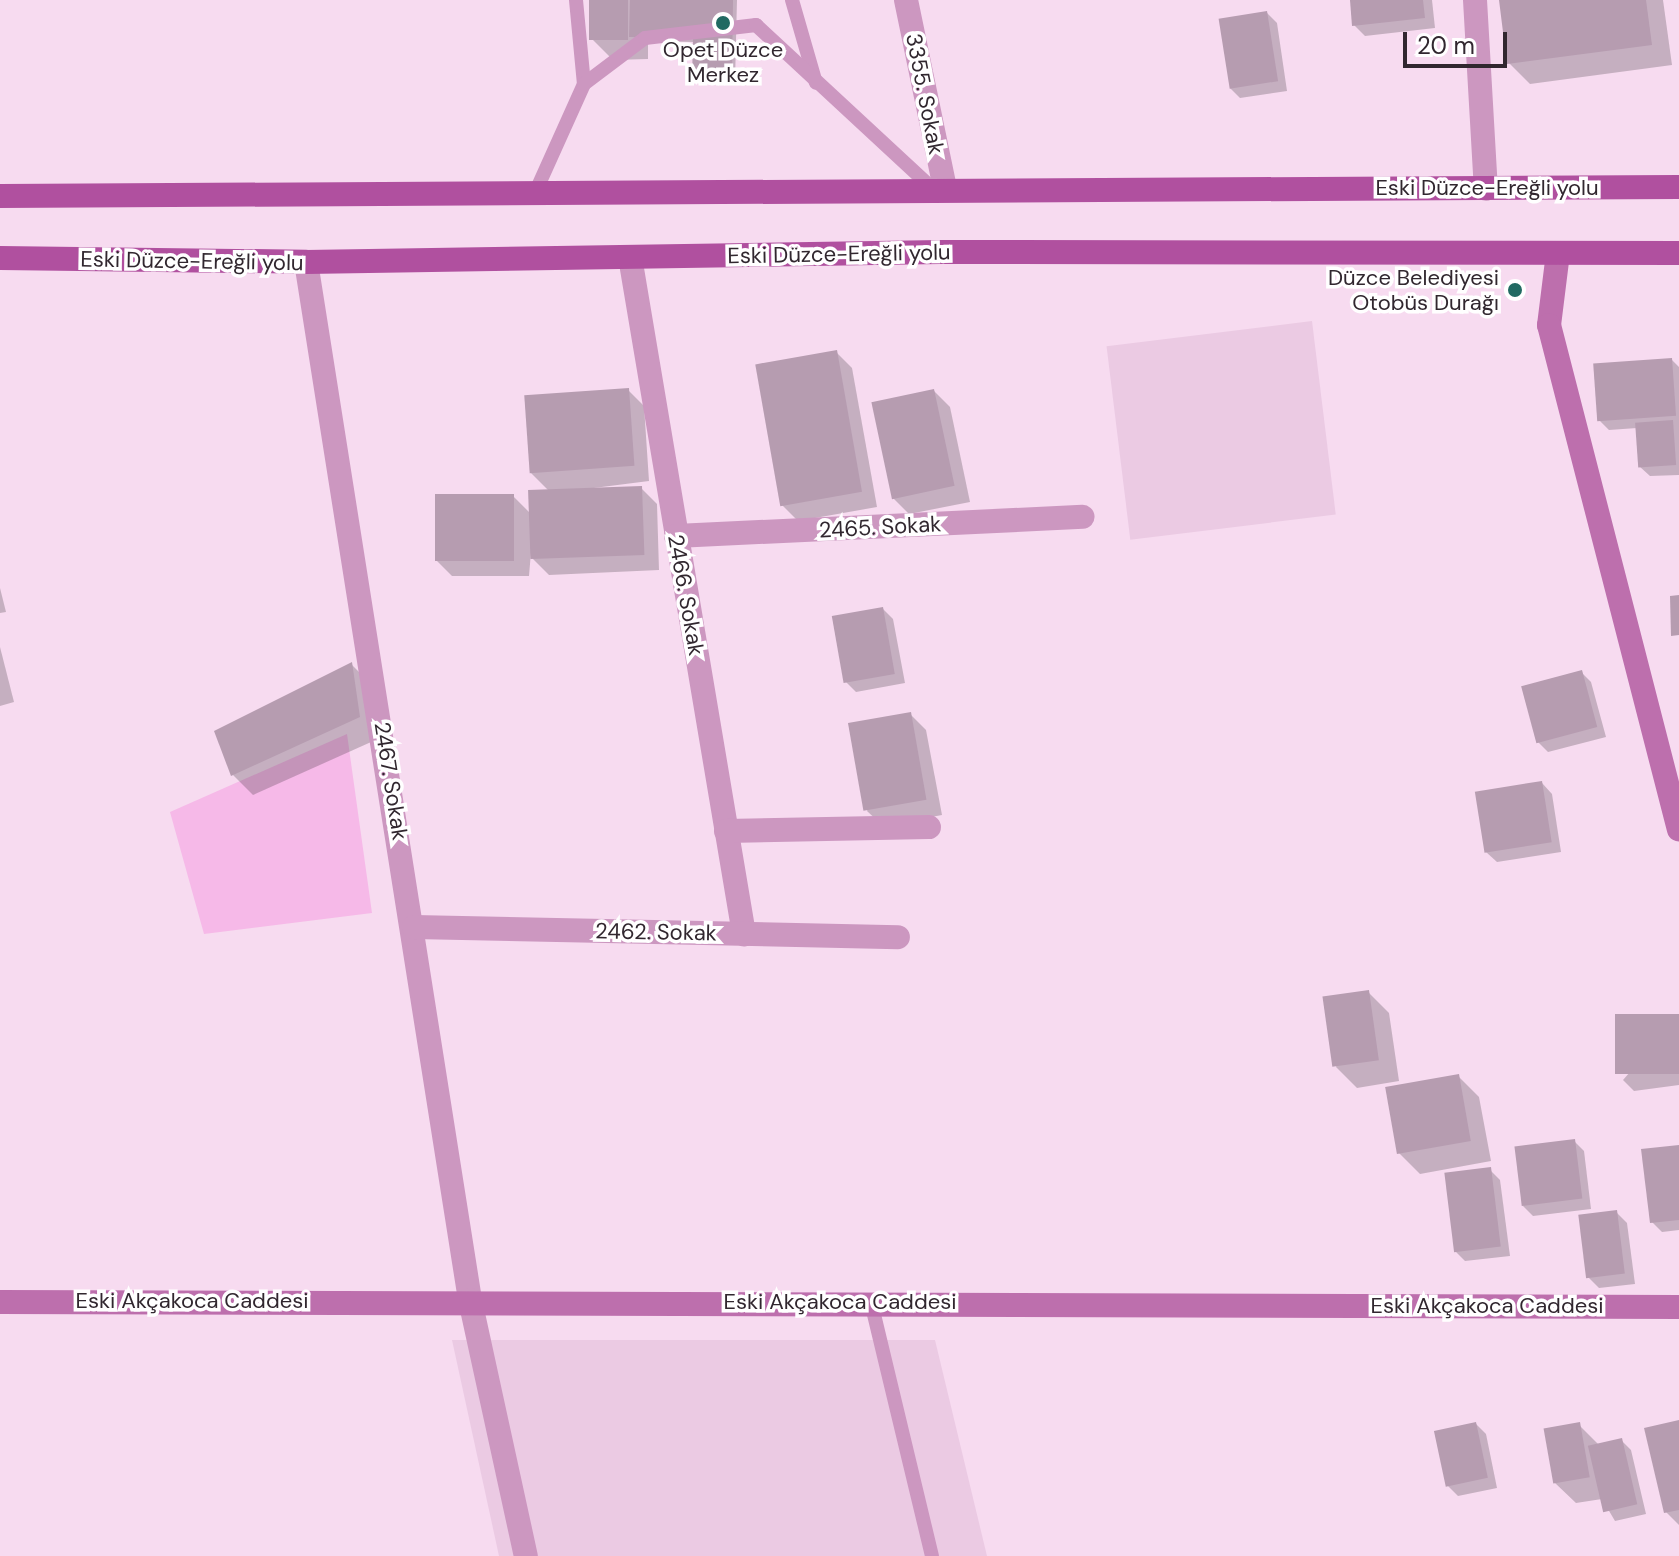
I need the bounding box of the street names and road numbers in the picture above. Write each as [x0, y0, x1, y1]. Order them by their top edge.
street label: 3355. Sokak [900, 31, 950, 157]
street label: Eski Düzce-Ereğli yolu [1375, 175, 1599, 201]
street label: Eski Düzce-Ereğli yolu [727, 239, 951, 269]
street label: Eski Düzce-Ereğli yolu [80, 246, 304, 276]
street label: 2465. Sokak [818, 511, 942, 543]
street label: 2466. Sokak [662, 532, 710, 658]
street label: 2467. Sokak [369, 720, 413, 842]
street label: 2462. Sokak [595, 918, 717, 946]
street label: Eski Akçakoca Caddesi [75, 1288, 309, 1314]
street label: Eski Akçakoca Caddesi [723, 1289, 957, 1315]
street label: Eski Akçakoca Caddesi [1370, 1293, 1604, 1319]

